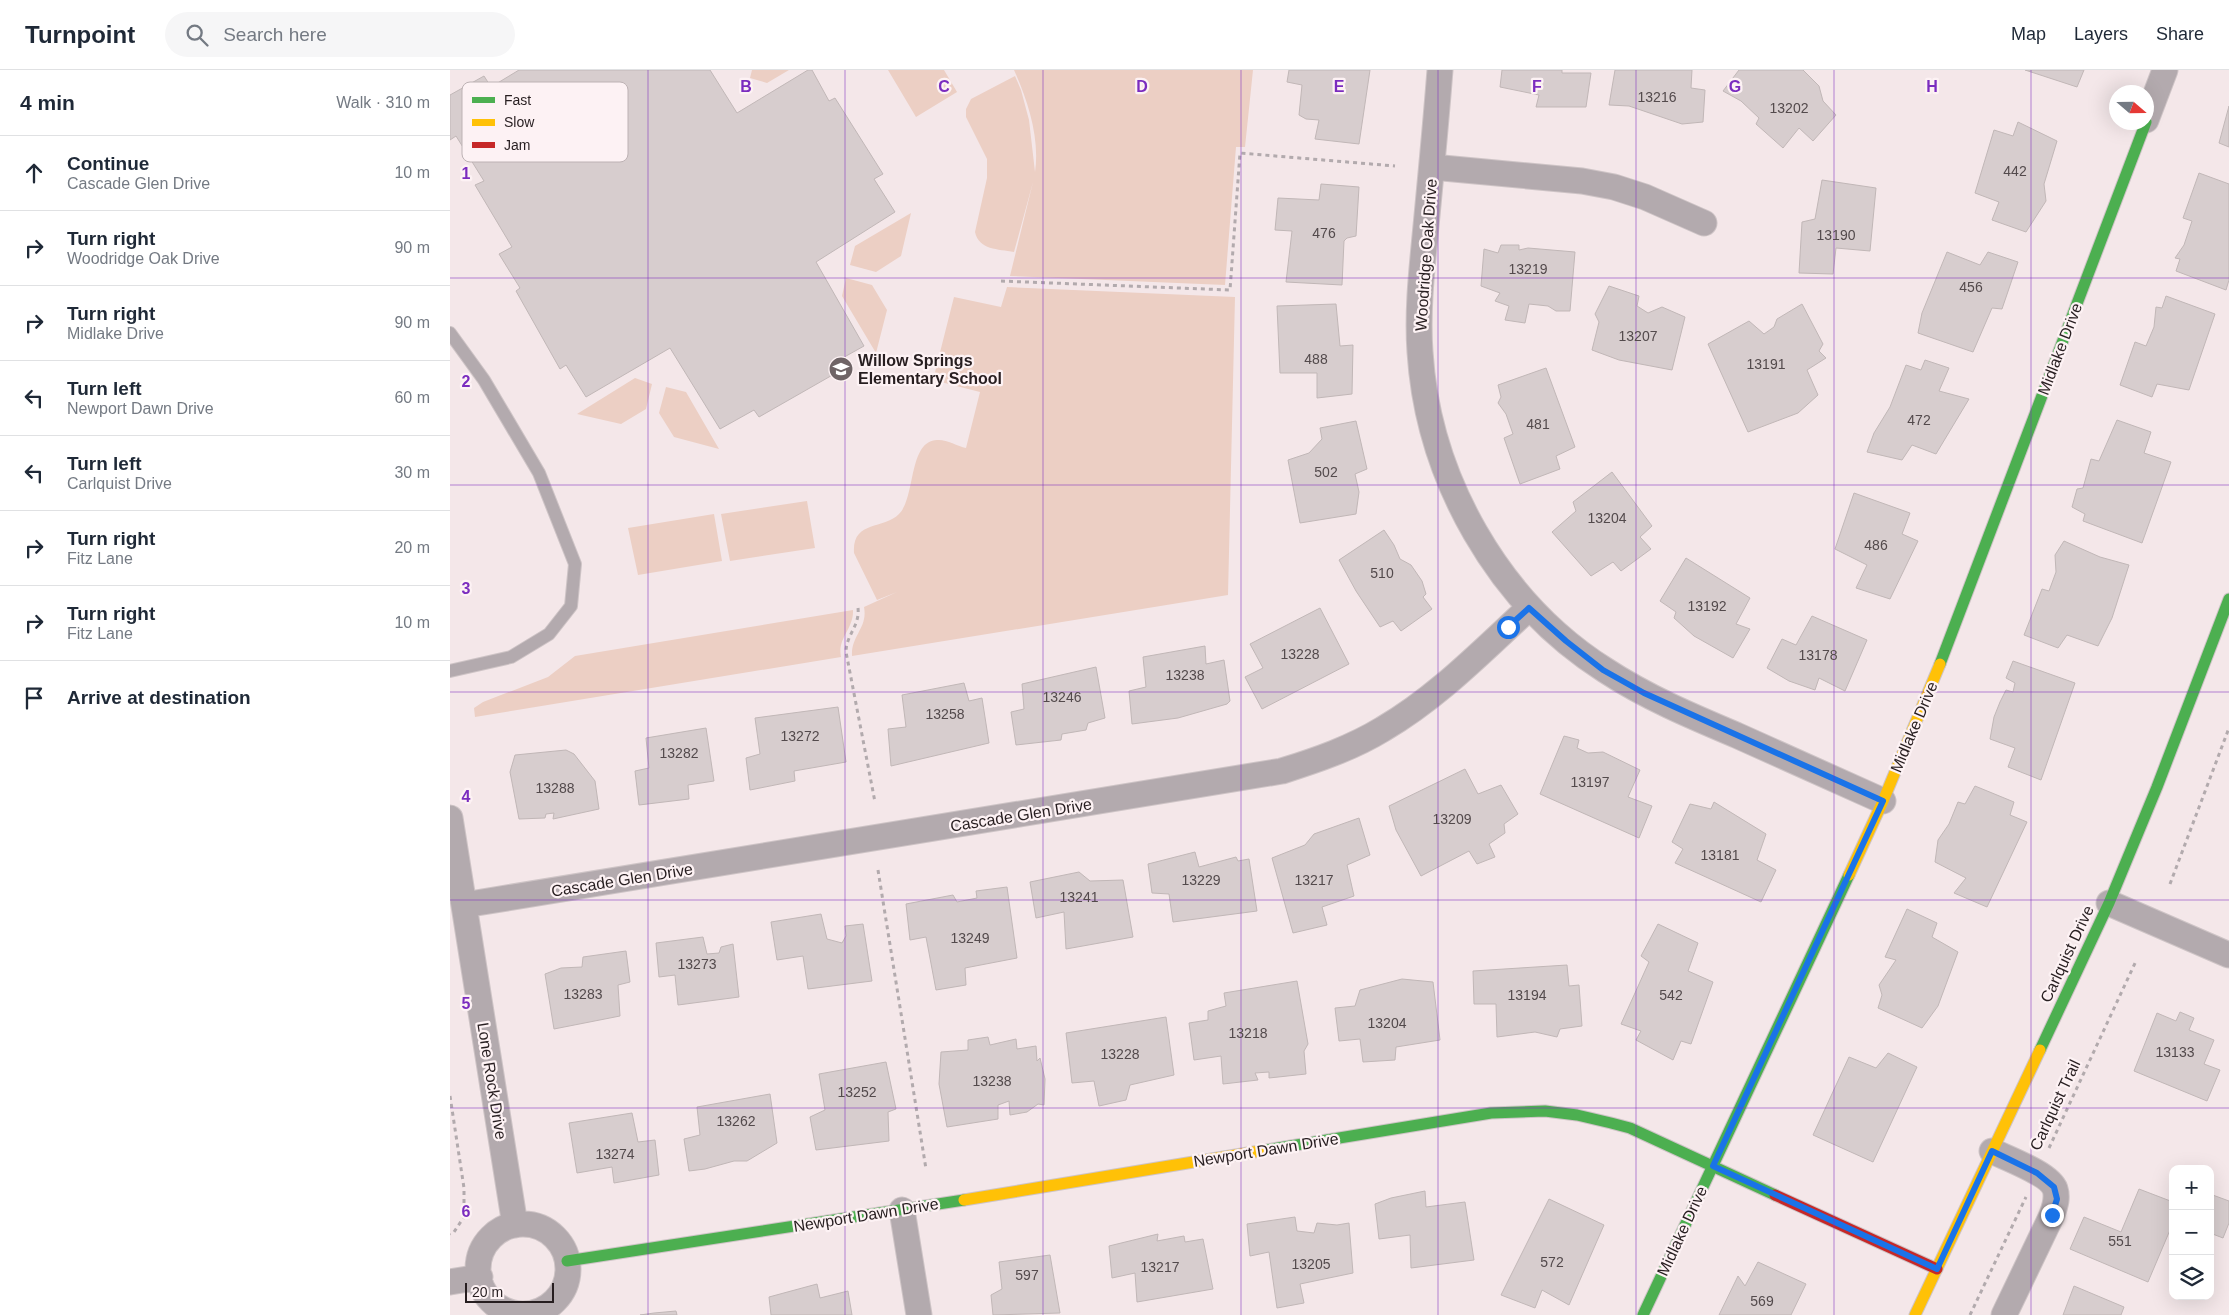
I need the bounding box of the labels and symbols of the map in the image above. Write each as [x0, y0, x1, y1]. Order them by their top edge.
text: B [740, 78, 752, 95]
text: C [938, 78, 950, 95]
text: D [1136, 78, 1148, 95]
text: E [1334, 78, 1345, 95]
text: F [1532, 78, 1542, 95]
text: G [1729, 78, 1741, 95]
text: H [1926, 78, 1938, 95]
legend [462, 82, 628, 162]
north arrow [2109, 85, 2154, 130]
house number: 13216 [1638, 89, 1677, 105]
text: Fast [504, 92, 531, 108]
house number: 13202 [1770, 100, 1809, 116]
text: Slow [504, 114, 535, 130]
text: Jam [504, 137, 530, 153]
house number: 442 [2003, 163, 2027, 179]
text: 1 [462, 165, 471, 182]
street label: Woodridge Oak Drive [1412, 178, 1440, 332]
house number: 476 [1312, 225, 1336, 241]
house number: 13190 [1817, 227, 1856, 243]
house number: 13219 [1509, 261, 1548, 277]
house number: 456 [1959, 279, 1983, 295]
street label: Midlake Drive [2035, 301, 2085, 397]
house number: 13207 [1619, 328, 1658, 344]
house number: 488 [1304, 351, 1328, 367]
place label: Willow Springs Elementary School [858, 352, 1002, 387]
school or university icon: Willow Springs Elementary School [828, 356, 854, 382]
house number: 13191 [1747, 356, 1786, 372]
text: 2 [462, 373, 471, 390]
house number: 472 [1907, 412, 1931, 428]
house number: 481 [1526, 416, 1550, 432]
house number: 502 [1314, 464, 1338, 480]
house number: 13204 [1588, 510, 1627, 526]
house number: 486 [1864, 537, 1888, 553]
house number: 510 [1370, 565, 1394, 581]
text: 3 [462, 580, 471, 597]
house number: 13192 [1688, 598, 1727, 614]
route start [1497, 616, 1520, 639]
house number: 13228 [1281, 646, 1320, 662]
house number: 13178 [1799, 647, 1838, 663]
house number: 13238 [1166, 667, 1205, 683]
street label: Midlake Drive [1887, 679, 1941, 775]
house number: 13246 [1043, 689, 1082, 705]
house number: 13258 [926, 706, 965, 722]
house number: 13272 [781, 728, 820, 744]
house number: 13282 [660, 745, 699, 761]
house number: 13197 [1571, 774, 1610, 790]
house number: 13288 [536, 780, 575, 796]
text: 4 [462, 788, 471, 805]
street label: Cascade Glen Drive [949, 795, 1093, 835]
house number: 13209 [1433, 811, 1472, 827]
house number: 13181 [1701, 847, 1740, 863]
street label: Cascade Glen Drive [550, 860, 694, 900]
house number: 13229 [1182, 872, 1221, 888]
house number: 13217 [1295, 872, 1334, 888]
house number: 13241 [1060, 889, 1099, 905]
street label: Carlquist Drive [2037, 903, 2097, 1005]
house number: 13249 [951, 930, 990, 946]
house number: 13273 [678, 956, 717, 972]
house number: 13283 [564, 986, 603, 1002]
house number: 13194 [1508, 987, 1547, 1003]
house number: 542 [1659, 987, 1683, 1003]
text: 5 [462, 995, 471, 1012]
house number: 13204 [1368, 1015, 1407, 1031]
street label: Lone Rock Drive [474, 1021, 510, 1141]
house number: 13218 [1229, 1025, 1268, 1041]
house number: 13133 [2156, 1044, 2195, 1060]
house number: 13228 [1101, 1046, 1140, 1062]
street label: Carlquist Trail [2027, 1057, 2083, 1153]
house number: 13238 [973, 1073, 1012, 1089]
house number: 13252 [838, 1084, 877, 1100]
house number: 13262 [717, 1113, 756, 1129]
street label: Newport Dawn Drive [1192, 1130, 1340, 1170]
house number: 13274 [596, 1146, 635, 1162]
street label: Midlake Drive [1654, 1183, 1710, 1279]
street label: Newport Dawn Drive [792, 1195, 940, 1235]
text: 6 [462, 1203, 471, 1220]
route end [2041, 1204, 2064, 1227]
house number: 551 [2108, 1233, 2132, 1249]
house number: 572 [1540, 1254, 1564, 1270]
house number: 13205 [1292, 1256, 1331, 1272]
house number: 13217 [1141, 1259, 1180, 1275]
house number: 597 [1015, 1267, 1039, 1283]
scale bar [465, 1280, 554, 1303]
house number: 569 [1750, 1293, 1774, 1309]

